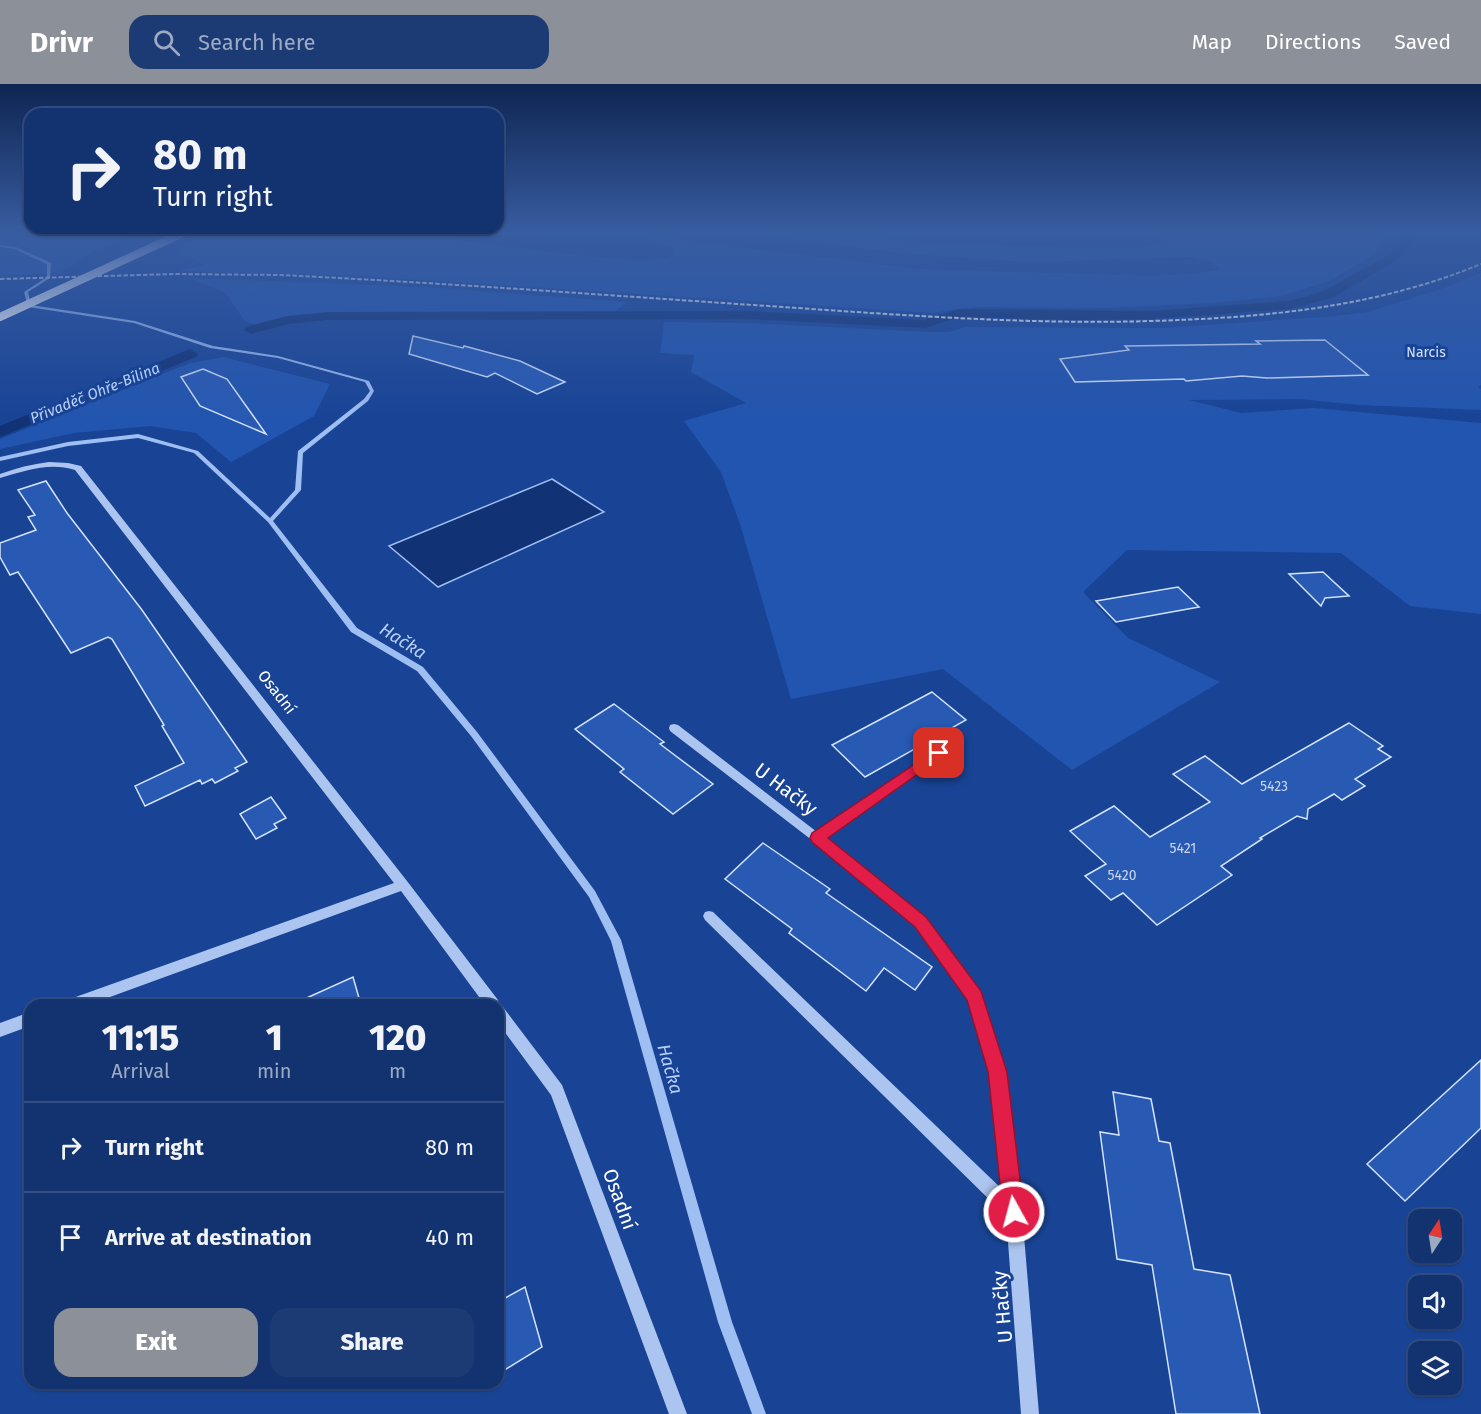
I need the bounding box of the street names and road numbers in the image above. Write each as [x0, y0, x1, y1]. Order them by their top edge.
street label: Osadní [254, 666, 300, 718]
street label: U Hačky [750, 758, 822, 821]
street label: Osadní [598, 1165, 642, 1233]
street label: U Hačky [987, 1270, 1017, 1344]

